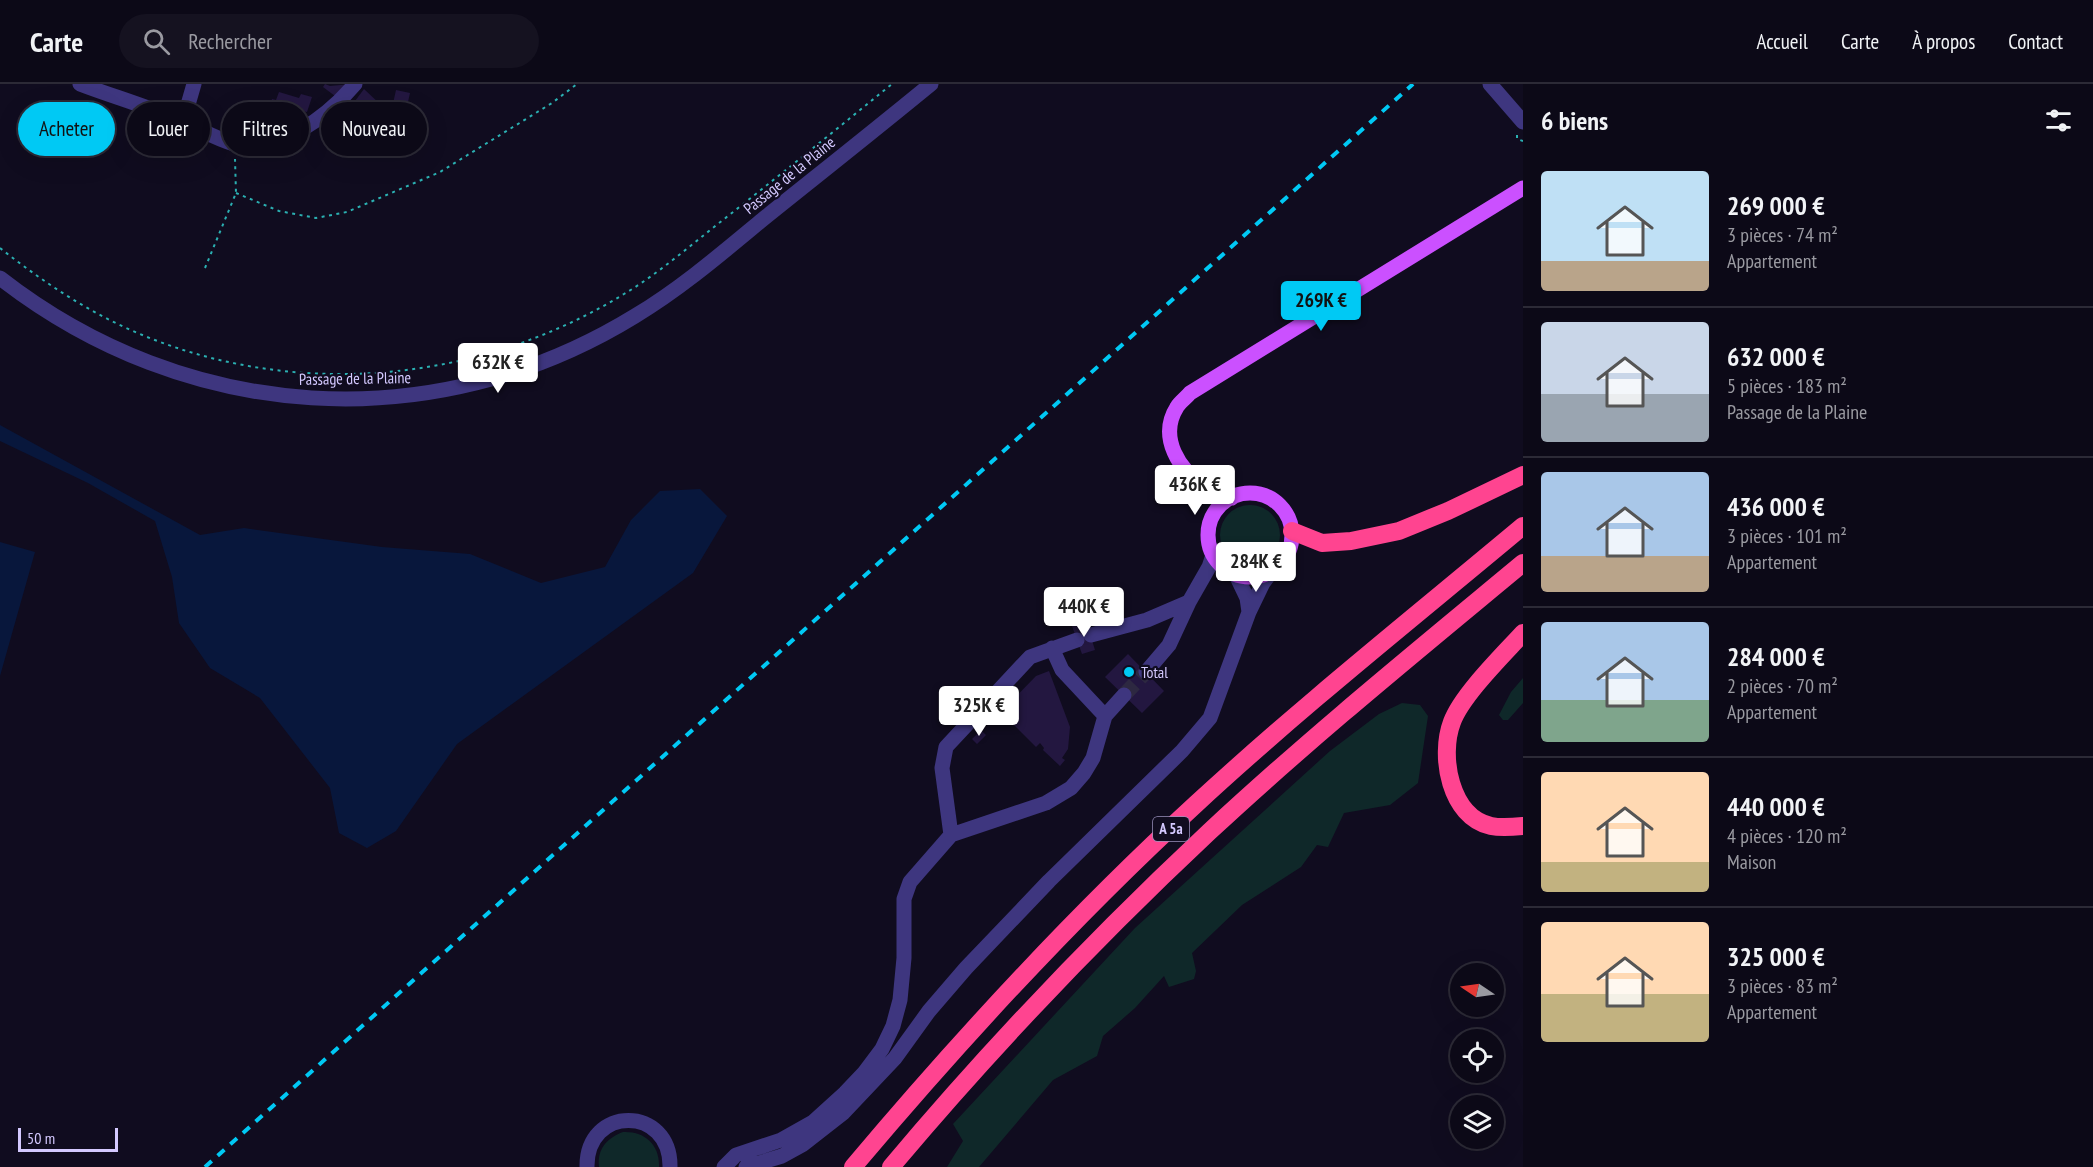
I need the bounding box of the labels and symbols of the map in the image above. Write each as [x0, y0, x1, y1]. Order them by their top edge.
street label: Passage de la Plaine [739, 132, 839, 218]
pin: 269K € [1272, 281, 1370, 332]
pin: 632K € [449, 343, 547, 394]
street label: Passage de la Plaine [299, 367, 411, 389]
pin: 436K € [1146, 465, 1244, 516]
pin: 284K € [1207, 542, 1305, 593]
pin: 440K € [1035, 587, 1133, 638]
place label: Total [1141, 662, 1168, 682]
marker: Total [1122, 665, 1136, 679]
pin: 325K € [930, 686, 1028, 737]
road number: A 5a [1153, 817, 1189, 841]
north arrow [1450, 963, 1504, 1017]
scale bar [18, 1125, 118, 1152]

